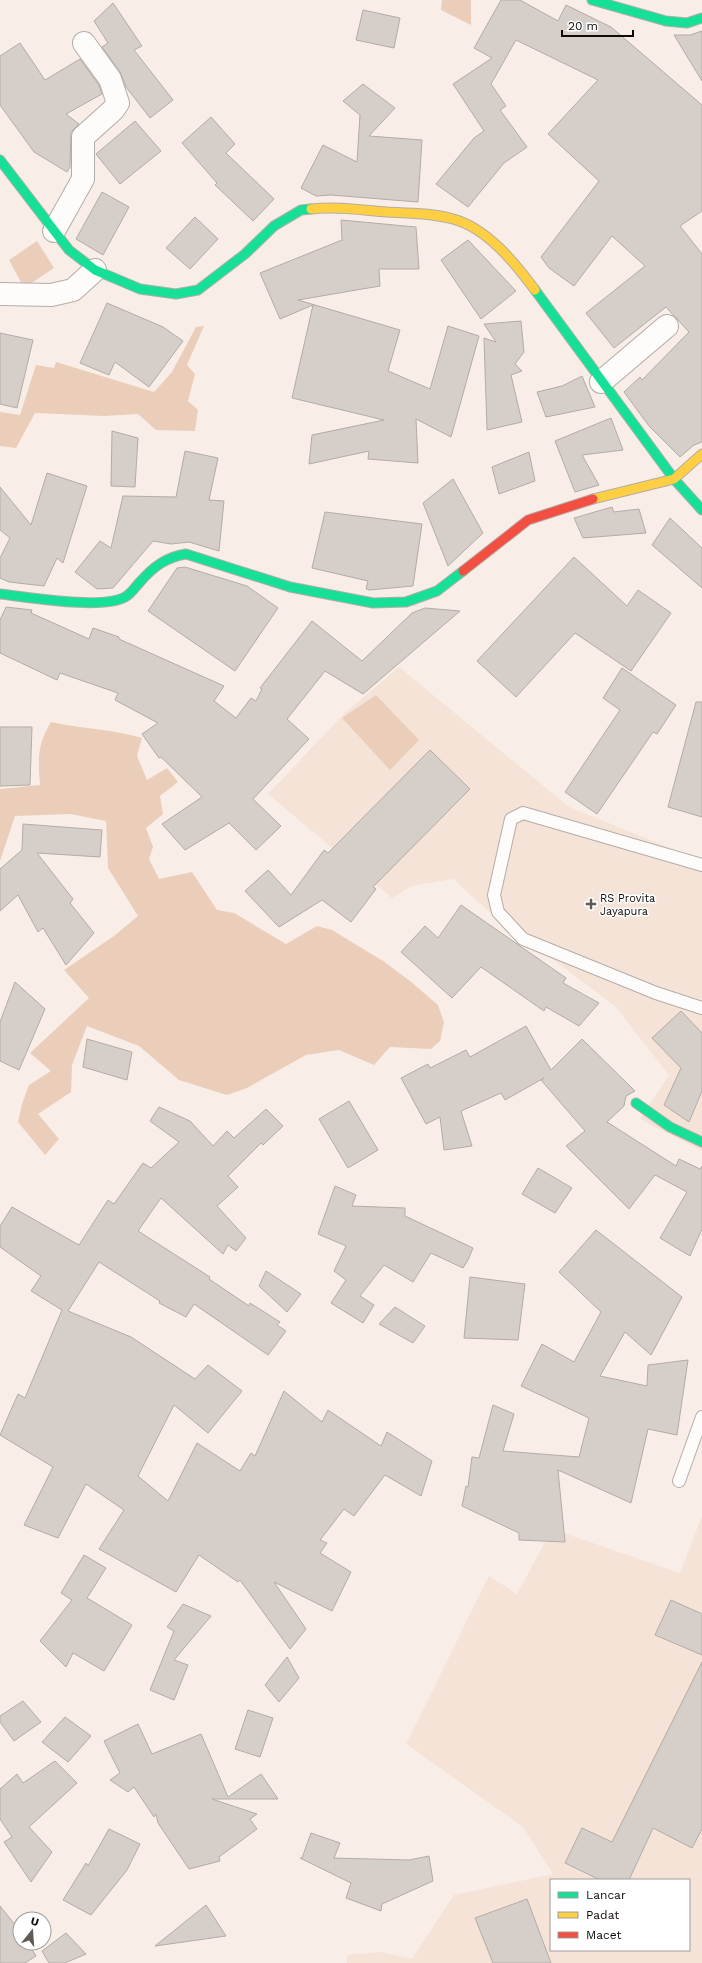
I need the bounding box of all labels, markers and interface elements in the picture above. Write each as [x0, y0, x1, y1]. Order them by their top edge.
scale bar [562, 12, 633, 38]
text: 20 m [568, 19, 598, 33]
place label: RS Provita Jayapura [600, 892, 655, 918]
marker: RS Provita Jayapura [585, 898, 597, 910]
legend [550, 1879, 690, 1951]
text: Lancar [586, 1888, 626, 1902]
text: Padat [586, 1908, 619, 1922]
north arrow [12, 1911, 52, 1951]
text: U [29, 1915, 41, 1929]
text: Macet [586, 1928, 621, 1942]

